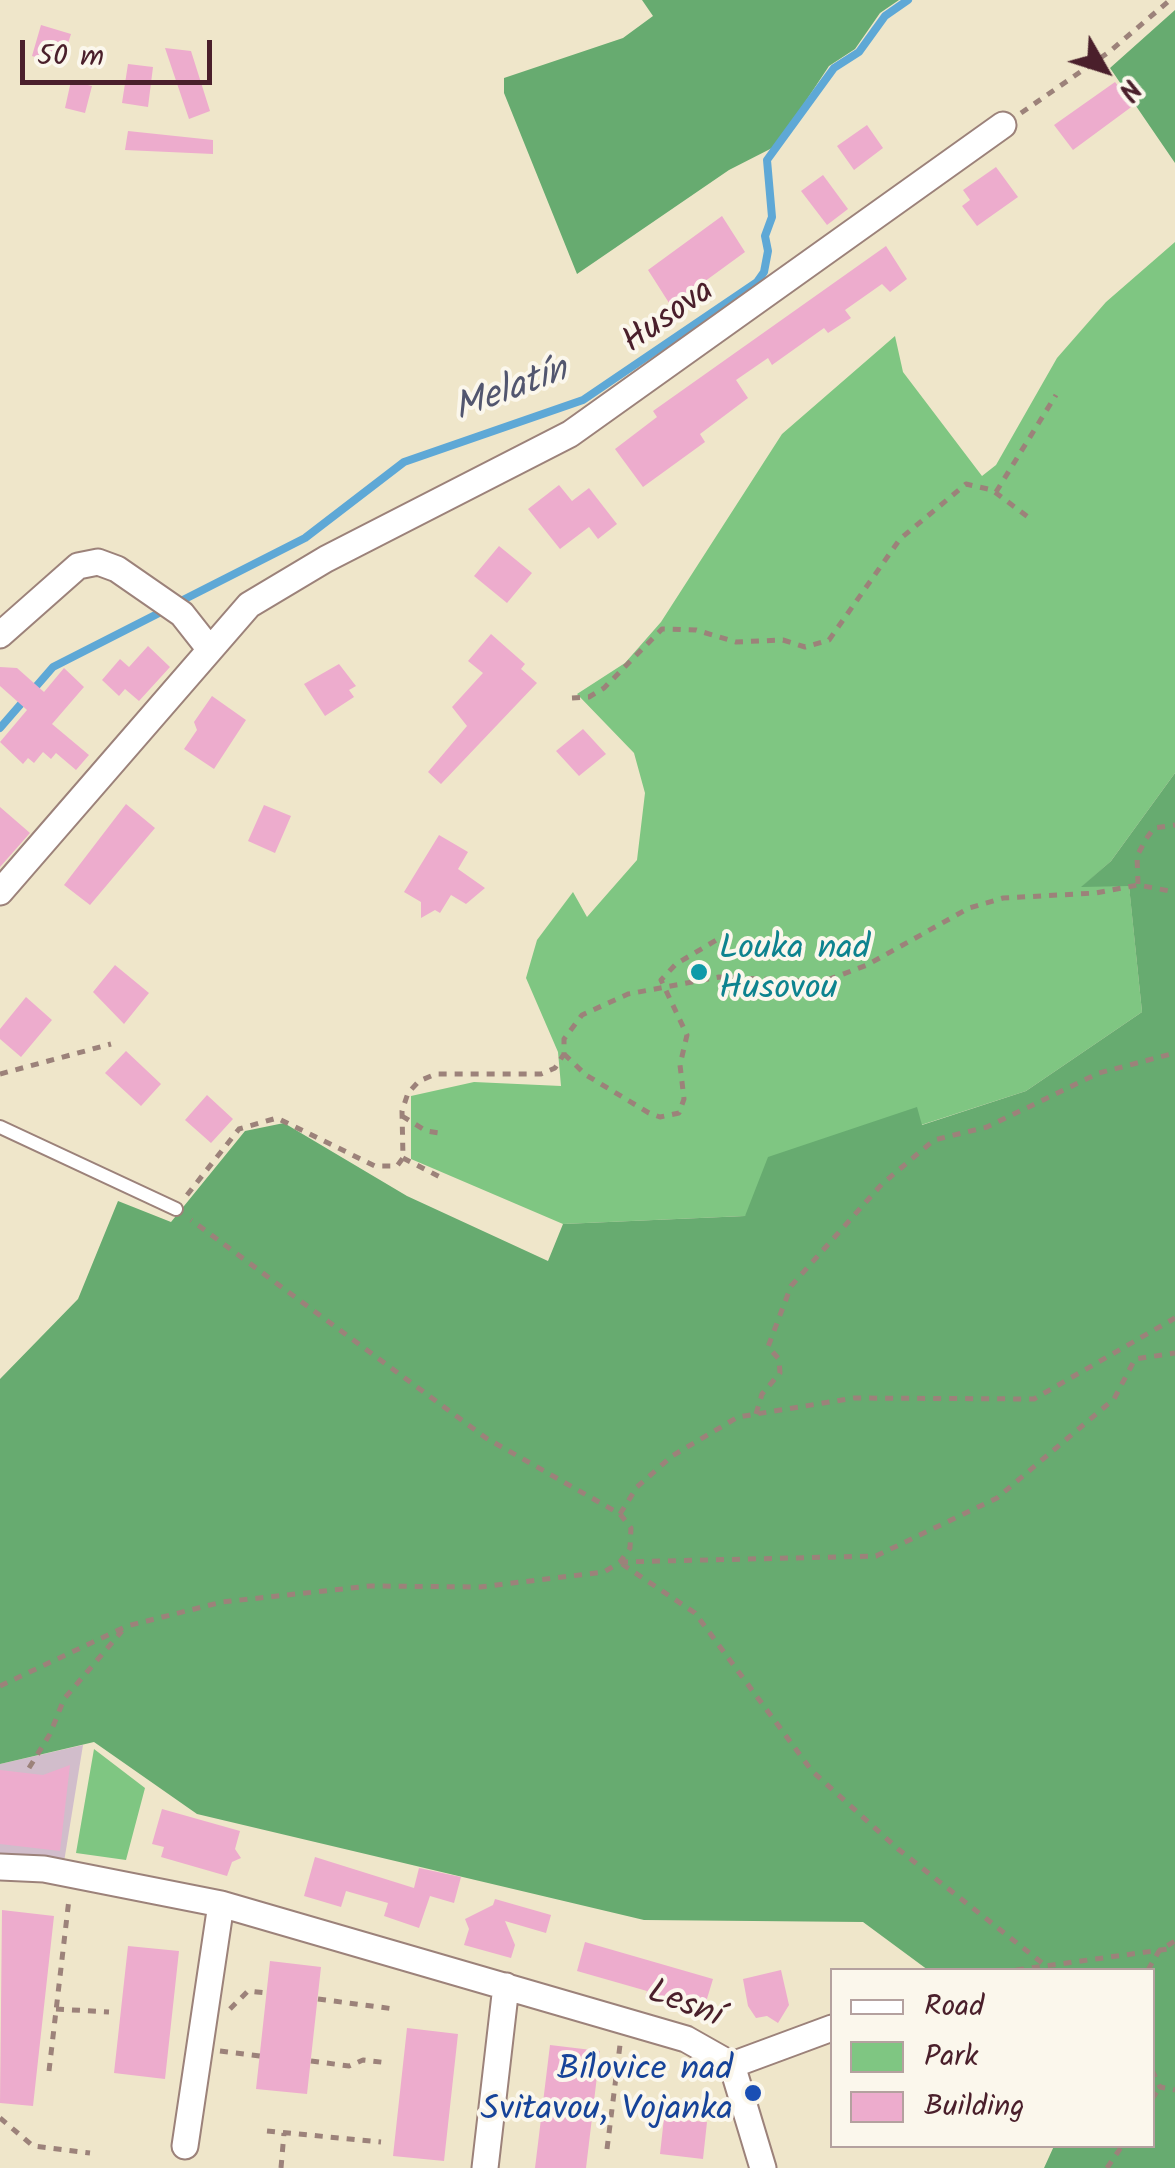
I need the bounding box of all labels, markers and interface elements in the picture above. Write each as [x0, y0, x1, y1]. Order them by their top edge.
scale bar [25, 20, 218, 82]
north arrow [1055, 20, 1155, 120]
text: 50 m [37, 33, 104, 81]
text: N [1106, 68, 1152, 110]
street label: Husova [616, 272, 724, 366]
water label: Melatín [449, 351, 575, 435]
place label: Louka nad Husovou [719, 931, 870, 1013]
marker: Louka nad Husovou [688, 961, 710, 983]
legend [830, 1968, 1155, 2148]
street label: Lesní [641, 1974, 727, 2040]
text: Road [924, 1983, 984, 2031]
text: Park [924, 2033, 978, 2081]
place label: Bílovice nad Svitavou, Vojanka [481, 2052, 733, 2134]
marker: Bílovice nad Svitavou, Vojanka [742, 2082, 764, 2104]
text: Building [924, 2083, 1024, 2131]

